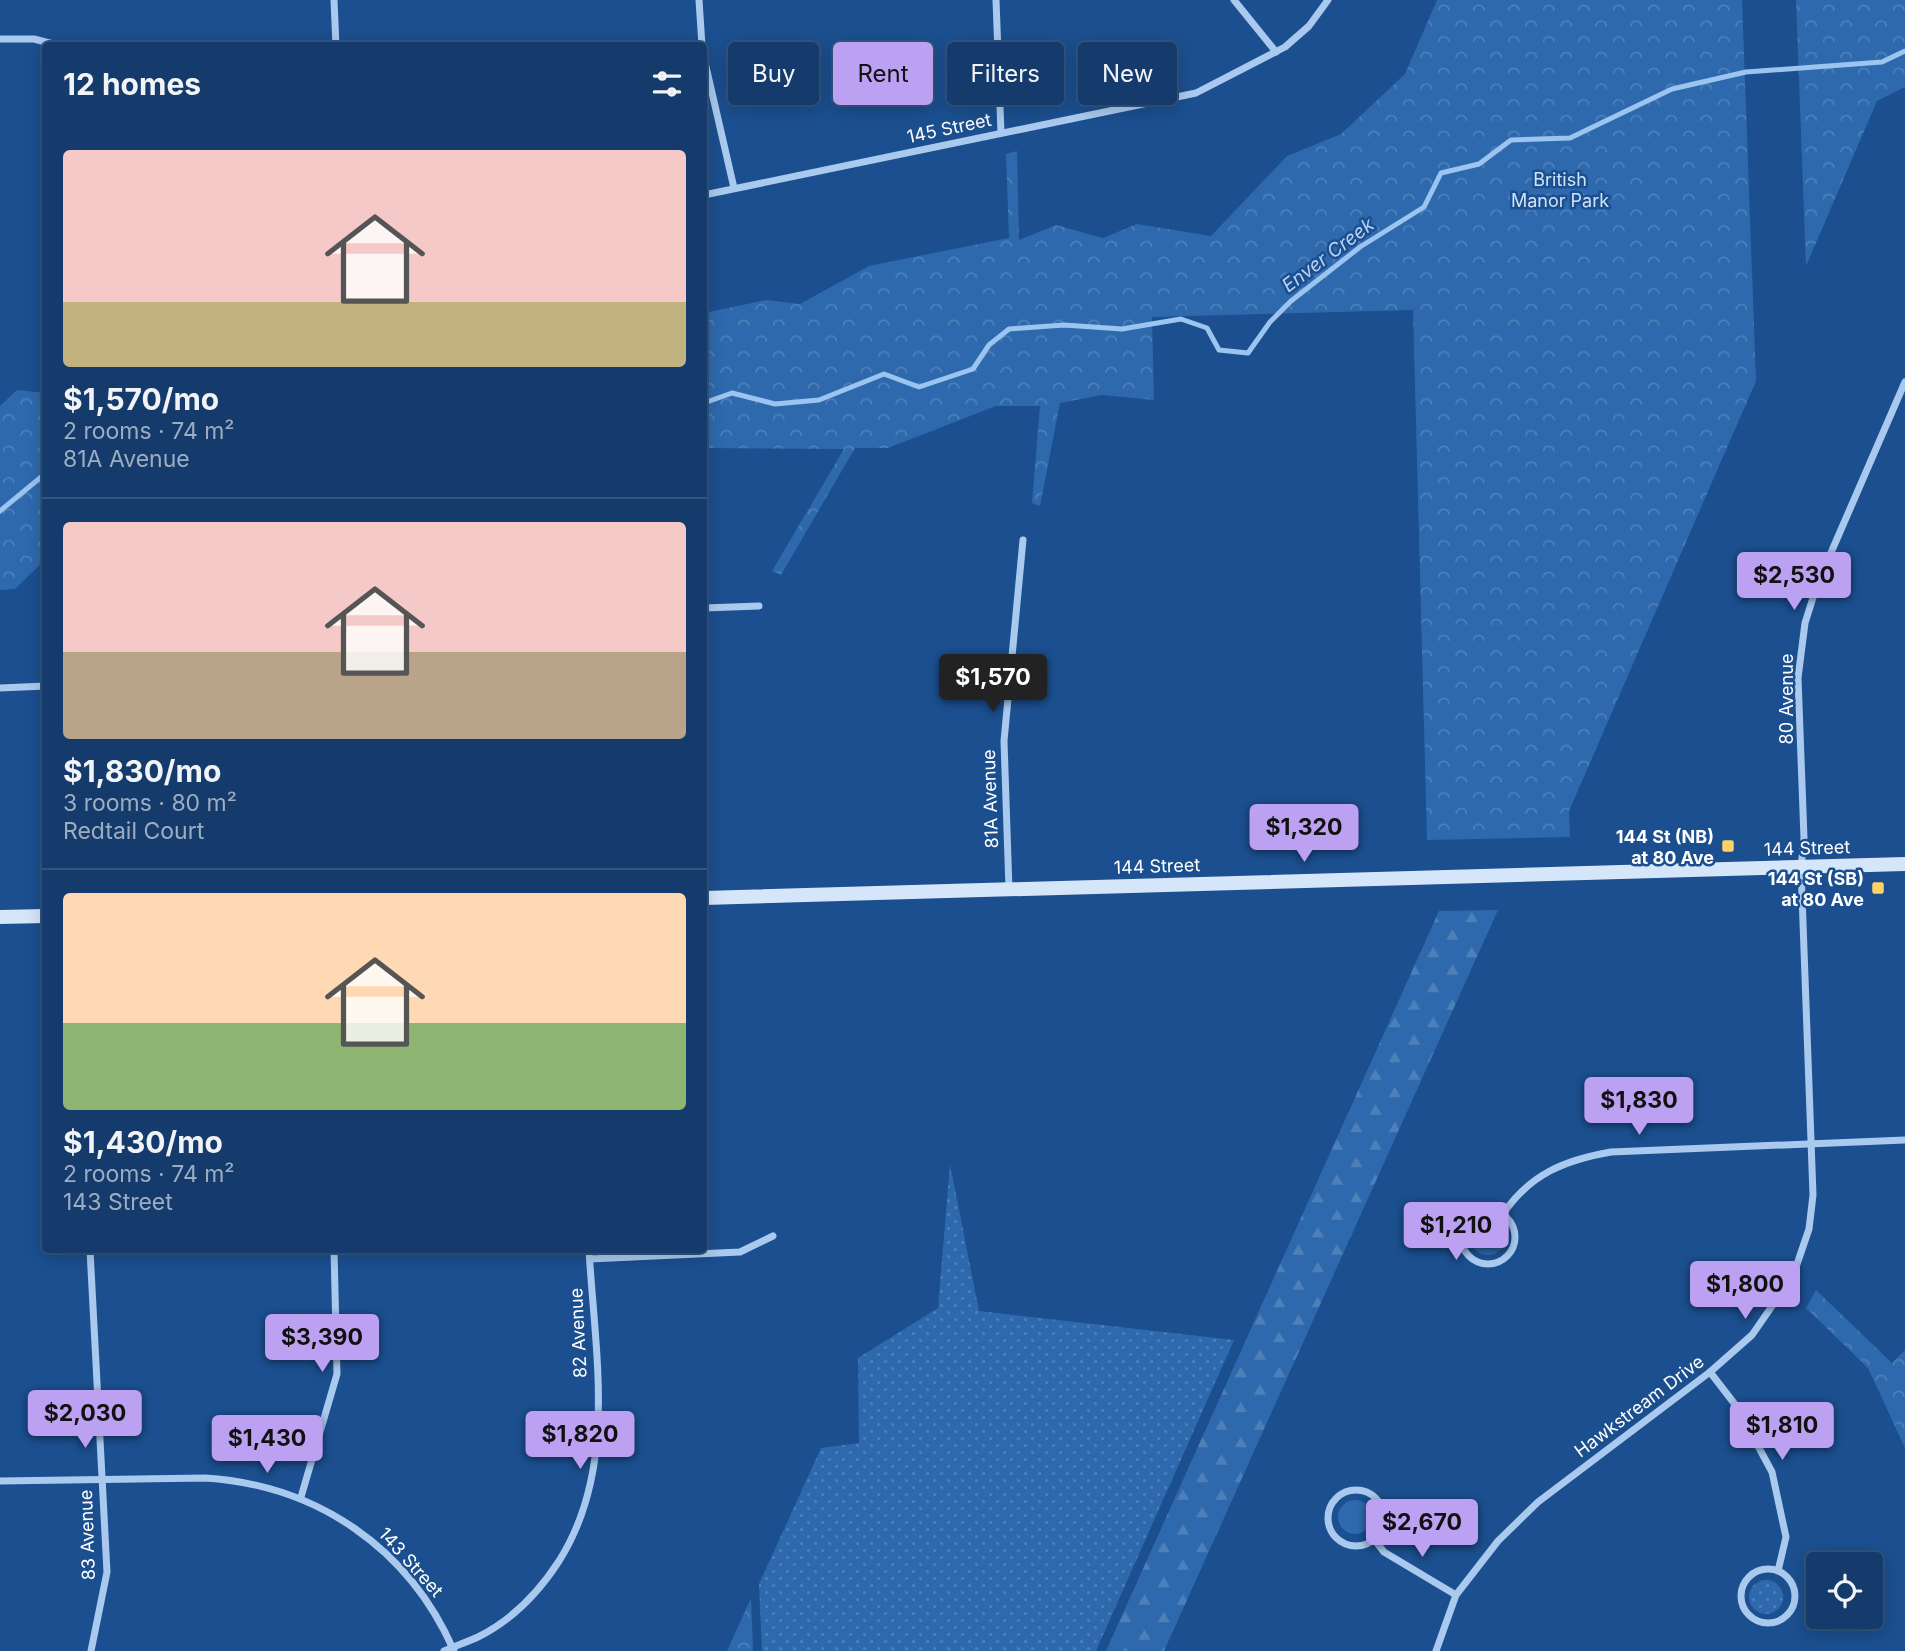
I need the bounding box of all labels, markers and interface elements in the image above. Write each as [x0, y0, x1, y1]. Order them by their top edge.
chip: Buy [728, 42, 819, 105]
chip: Rent [833, 42, 933, 105]
chip: Filters [947, 42, 1064, 105]
chip: New [1078, 42, 1177, 105]
icon: filters [648, 65, 686, 103]
text: 12 homes [63, 66, 201, 102]
street label: 145 Street [905, 109, 993, 147]
park label: British Manor Park [1511, 169, 1609, 211]
icon: home [312, 196, 438, 322]
water label: Enver Creek [1277, 213, 1379, 297]
text: $1,570/mo [63, 381, 219, 417]
text: 2 rooms · 74 m² [63, 417, 235, 445]
text: 81A Avenue [63, 445, 190, 473]
pin: $2,530 [1737, 552, 1851, 612]
text: $2,530 [1753, 561, 1835, 589]
icon: home [312, 568, 438, 694]
pin: $1,570 [936, 654, 1050, 714]
street label: 80 Avenue [1776, 654, 1797, 744]
text: $1,570 [955, 663, 1031, 691]
street label: 81A Avenue [978, 749, 1002, 849]
text: $1,830/mo [63, 753, 221, 789]
text: 3 rooms · 80 m² [63, 789, 237, 817]
pin: $1,320 [1247, 804, 1361, 864]
text: $1,320 [1266, 813, 1342, 841]
text: Redtail Court [63, 817, 204, 845]
place label: 144 St (NB) at 80 Ave [1616, 826, 1714, 868]
street label: 144 Street [1763, 836, 1851, 860]
marker: 144 St (NB) at 80 Ave [1720, 838, 1736, 854]
street label: 144 Street [1113, 854, 1201, 878]
place label: 144 St (SB) at 80 Ave [1768, 868, 1864, 910]
marker: 144 St (SB) at 80 Ave [1870, 880, 1886, 896]
icon: home [312, 939, 438, 1065]
pin: $1,830 [1582, 1078, 1696, 1137]
text: $1,830 [1600, 1086, 1678, 1114]
text: $1,430/mo [63, 1124, 223, 1160]
text: 2 rooms · 74 m² [63, 1160, 235, 1188]
text: 143 Street [63, 1188, 173, 1216]
pin: $1,210 [1399, 1202, 1513, 1262]
text: $1,210 [1420, 1211, 1492, 1239]
pin: $1,800 [1688, 1262, 1802, 1321]
text: $1,800 [1706, 1270, 1784, 1298]
street label: 82 Avenue [565, 1287, 591, 1379]
pin: $3,390 [265, 1314, 379, 1374]
text: $3,390 [281, 1323, 363, 1351]
street label: Hawkstream Drive [1570, 1351, 1708, 1461]
pin: $2,030 [28, 1390, 142, 1450]
text: $2,030 [44, 1399, 126, 1427]
pin: $1,810 [1725, 1402, 1839, 1462]
text: $1,810 [1746, 1411, 1818, 1439]
pin: $1,820 [523, 1412, 637, 1471]
pin: $1,430 [210, 1416, 324, 1475]
text: $1,820 [542, 1420, 618, 1448]
text: $1,430 [228, 1424, 306, 1452]
street label: 83 Avenue [75, 1489, 99, 1581]
pin: $2,670 [1365, 1500, 1479, 1559]
text: $2,670 [1382, 1508, 1462, 1536]
street label: 143 Street [374, 1523, 448, 1601]
map controls [1806, 1552, 1883, 1629]
button: locate [1806, 1552, 1883, 1629]

